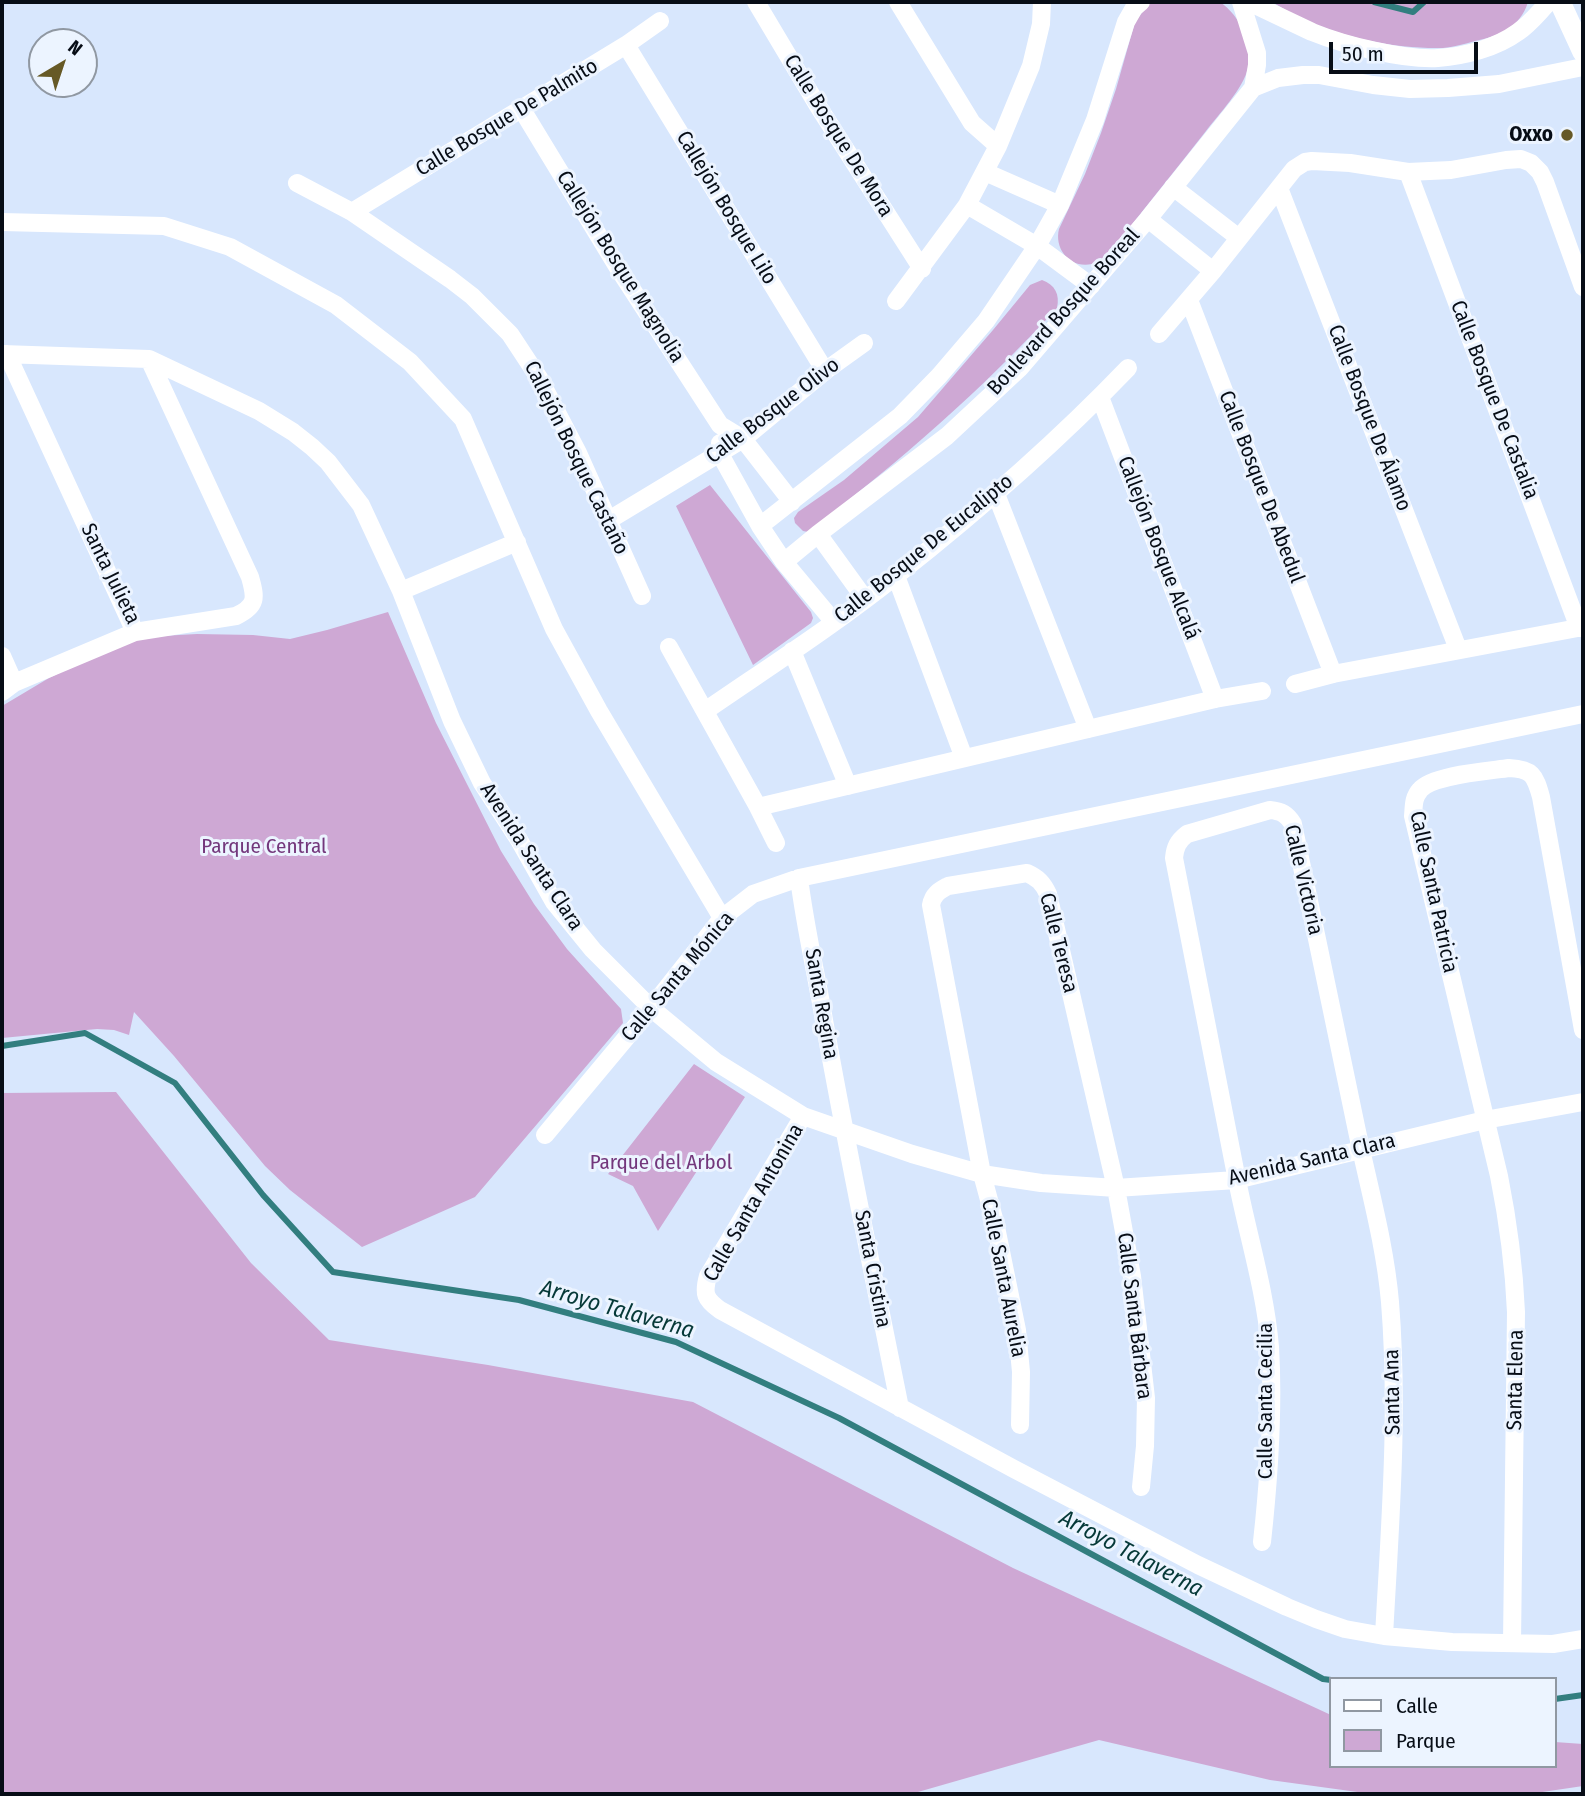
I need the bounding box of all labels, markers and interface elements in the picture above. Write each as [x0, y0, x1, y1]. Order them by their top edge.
north arrow [28, 28, 98, 98]
scale bar [1333, 28, 1482, 72]
text: N [64, 35, 87, 60]
text: 50 m [1342, 41, 1384, 67]
street label: Calle Bosque De Mora [778, 50, 898, 222]
street label: Calle Bosque De Palmito [411, 54, 603, 182]
place label: Oxxo [1509, 122, 1553, 148]
street label: Callejón Bosque Lilo [670, 127, 782, 289]
marker: Oxxo [1559, 127, 1575, 143]
street label: Callejón Bosque Magnolia [551, 166, 689, 368]
street label: Boulevard Bosque Boreal [982, 223, 1146, 401]
street label: Calle Bosque De Castalia [1444, 297, 1544, 503]
street label: Calle Bosque De Álamo [1322, 321, 1416, 515]
street label: Calle Bosque Olivo [701, 353, 845, 469]
street label: Callejón Bosque Castaño [518, 357, 634, 559]
street label: Calle Bosque De Abedul [1213, 387, 1309, 587]
street label: Callejón Bosque Alcalá [1111, 453, 1205, 643]
street label: Calle Bosque De Eucalipto [830, 469, 1018, 629]
street label: Santa Julieta [75, 520, 145, 628]
street label: Avenida Santa Clara [474, 779, 588, 935]
street label: Calle Santa Patricia [1404, 809, 1462, 975]
street label: Calle Victoria [1278, 822, 1328, 938]
park label: Parque Central [201, 834, 327, 860]
street label: Calle Teresa [1033, 890, 1083, 996]
street label: Calle Santa Mónica [616, 907, 740, 1047]
street label: Santa Regina [799, 947, 843, 1061]
street label: Calle Santa Antonina [699, 1120, 809, 1286]
street label: Avenida Santa Clara [1226, 1129, 1398, 1191]
park label: Parque del Arbol [590, 1150, 732, 1176]
street label: Calle Santa Aurelia [975, 1197, 1031, 1359]
street label: Santa Cristina [848, 1208, 896, 1330]
street label: Calle Santa Bárbara [1111, 1231, 1157, 1401]
water label: Arroyo Talaverna [537, 1275, 697, 1345]
street label: Calle Santa Cecilia [1253, 1323, 1279, 1479]
street label: Santa Elena [1503, 1329, 1529, 1431]
street label: Santa Ana [1380, 1349, 1406, 1435]
water label: Arroyo Talaverna [1054, 1505, 1208, 1603]
legend [1330, 1677, 1557, 1768]
text: Calle [1396, 1693, 1438, 1719]
text: Parque [1396, 1728, 1456, 1754]

